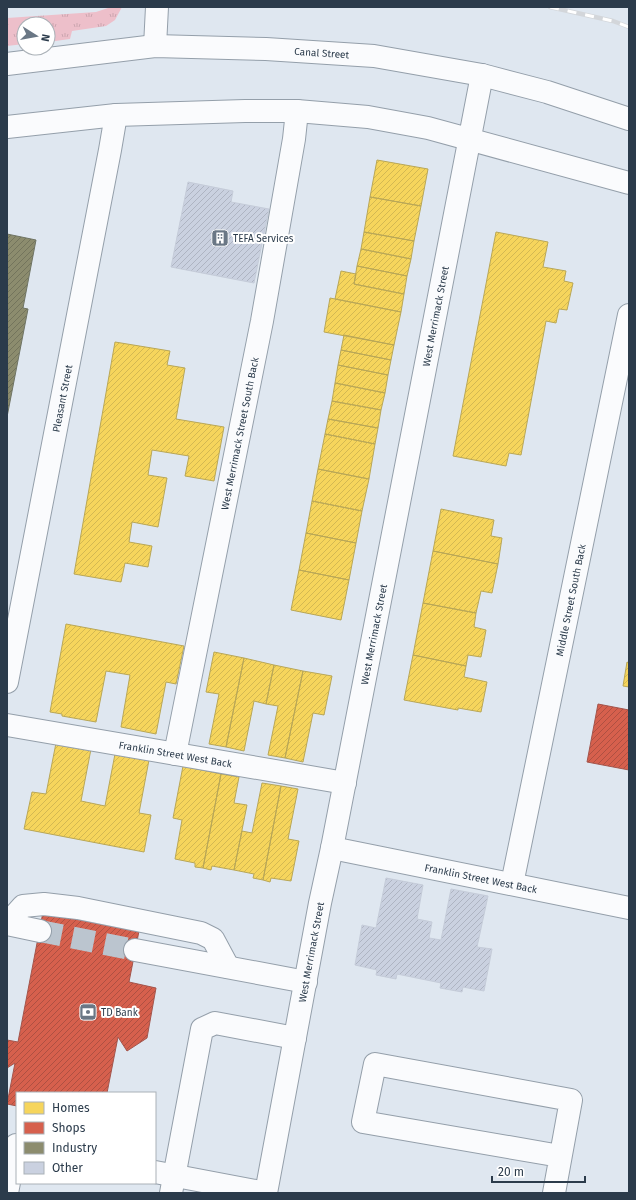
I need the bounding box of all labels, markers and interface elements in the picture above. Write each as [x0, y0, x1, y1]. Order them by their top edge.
north arrow [16, 16, 56, 56]
text: N [38, 33, 52, 43]
street label: Canal Street [294, 46, 350, 61]
building icon: TEFA Services [210, 228, 230, 248]
place label: TEFA Services [233, 233, 294, 245]
street label: West Merrimack Street [421, 265, 452, 368]
street label: West Merrimack Street South Back [219, 355, 262, 511]
street label: Pleasant Street [50, 363, 75, 433]
street label: Middle Street South Back [554, 542, 589, 657]
street label: West Merrimack Street [359, 583, 390, 686]
street label: Franklin Street West Back [118, 739, 234, 771]
street label: Franklin Street West Back [423, 862, 539, 896]
street label: West Merrimack Street [297, 901, 327, 1004]
bank icon: TD Bank [78, 1002, 98, 1022]
place label: TD Bank [101, 1007, 139, 1019]
legend [16, 1092, 156, 1184]
text: Homes [52, 1101, 90, 1115]
text: Shops [52, 1121, 86, 1135]
text: Industry [52, 1141, 97, 1155]
scale bar [492, 1158, 585, 1184]
text: Other [52, 1161, 83, 1175]
text: 20 m [498, 1165, 524, 1179]

